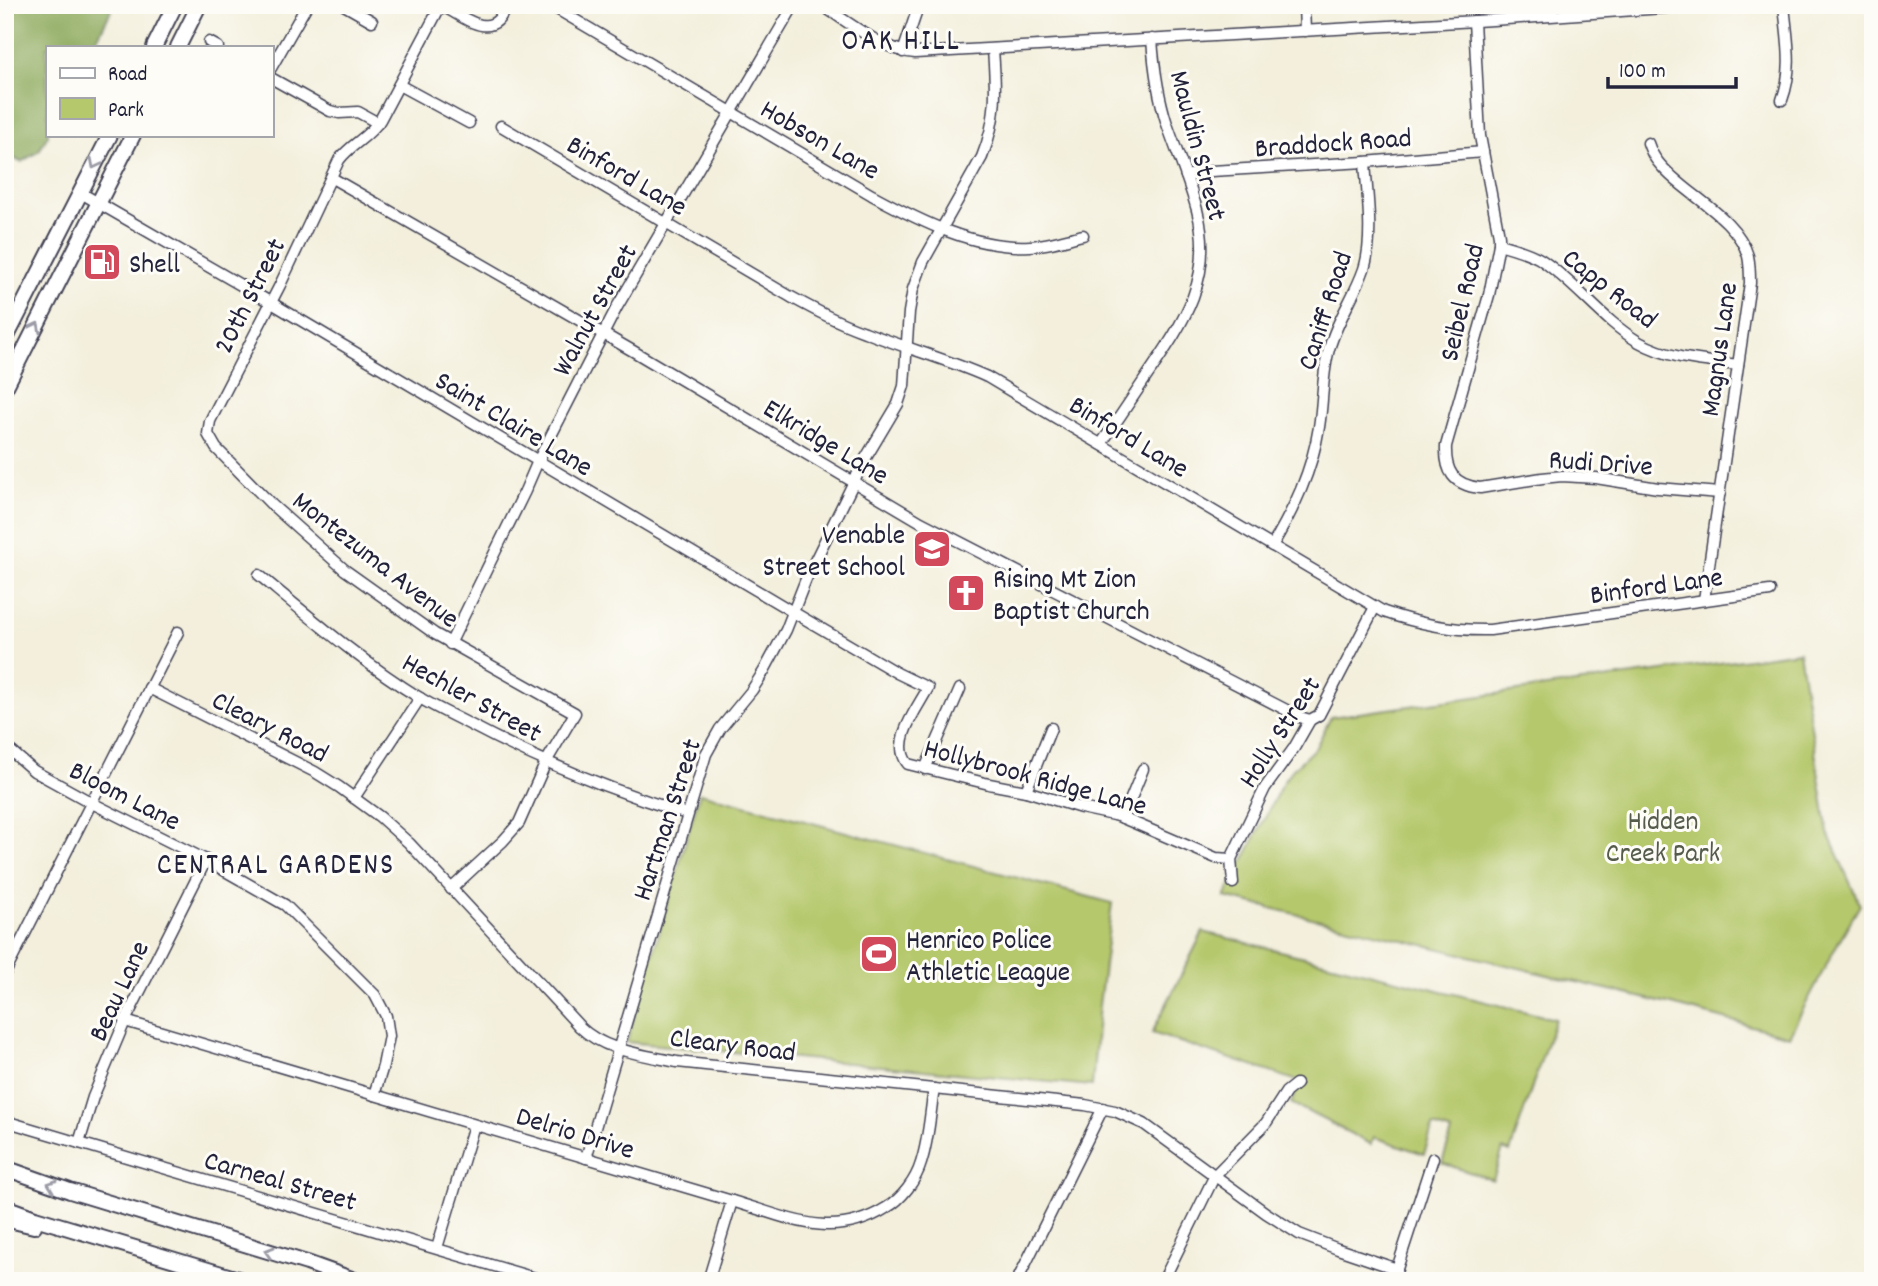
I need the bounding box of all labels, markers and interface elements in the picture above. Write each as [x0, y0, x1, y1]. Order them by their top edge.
district label: OAK HILL [841, 22, 961, 65]
legend [46, 46, 273, 136]
scale bar [1608, 46, 1736, 90]
text: 100 m [1619, 58, 1666, 88]
text: Road [108, 61, 147, 91]
street label: Mauldin Street [1156, 67, 1234, 226]
street label: Hobson Lane [751, 92, 886, 193]
text: Park [108, 97, 144, 127]
street label: Braddock Road [1254, 121, 1413, 171]
street label: Binford Lane [558, 128, 693, 229]
one-way arrow [90, 157, 104, 169]
street label: 20th Street [206, 232, 299, 362]
street label: Walnut Street [545, 238, 650, 385]
street label: Seibel Road [1432, 240, 1498, 366]
fuel station icon: Shell [81, 241, 123, 283]
street label: Capp Road [1552, 241, 1664, 341]
place label: Shell [129, 247, 180, 287]
street label: Caniff Road [1290, 247, 1366, 376]
street label: Magnus Lane [1693, 280, 1751, 419]
one-way arrow [28, 322, 42, 334]
street label: Saint Claire Lane [426, 363, 599, 489]
street label: Binford Lane [1060, 388, 1195, 491]
street label: Elkridge Lane [754, 391, 895, 498]
street label: Rudi Drive [1547, 442, 1654, 490]
street label: Montezuma Avenue [282, 484, 466, 640]
place label: Venable Street School [763, 518, 905, 590]
school or university icon: Venable Street School [911, 528, 953, 570]
street label: Binford Lane [1588, 560, 1726, 618]
place label: Rising Mt Zion Baptist Church [993, 562, 1150, 634]
church icon: Rising Mt Zion Baptist Church [945, 572, 987, 614]
street label: Hechler Street [393, 645, 548, 755]
street label: Holly Street [1231, 670, 1333, 797]
street label: Cleary Road [203, 683, 334, 776]
street label: Hollybrook Ridge Lane [919, 731, 1151, 829]
street label: Hartman Street [625, 734, 715, 907]
street label: Bloom Lane [61, 753, 186, 844]
park label: Hidden Creek Park [1606, 804, 1720, 876]
district label: CENTRAL GARDENS [157, 846, 395, 889]
place label: Henrico Police Athletic League [906, 923, 1070, 995]
sports icon: Henrico Police Athletic League [858, 933, 900, 975]
street label: Beau Lane [81, 935, 162, 1049]
street label: Cleary Road [667, 1020, 798, 1076]
street label: Delrio Drive [510, 1099, 639, 1173]
street label: Carneal Street [199, 1143, 361, 1225]
one-way arrow [46, 1179, 58, 1193]
one-way arrow [263, 1245, 275, 1260]

